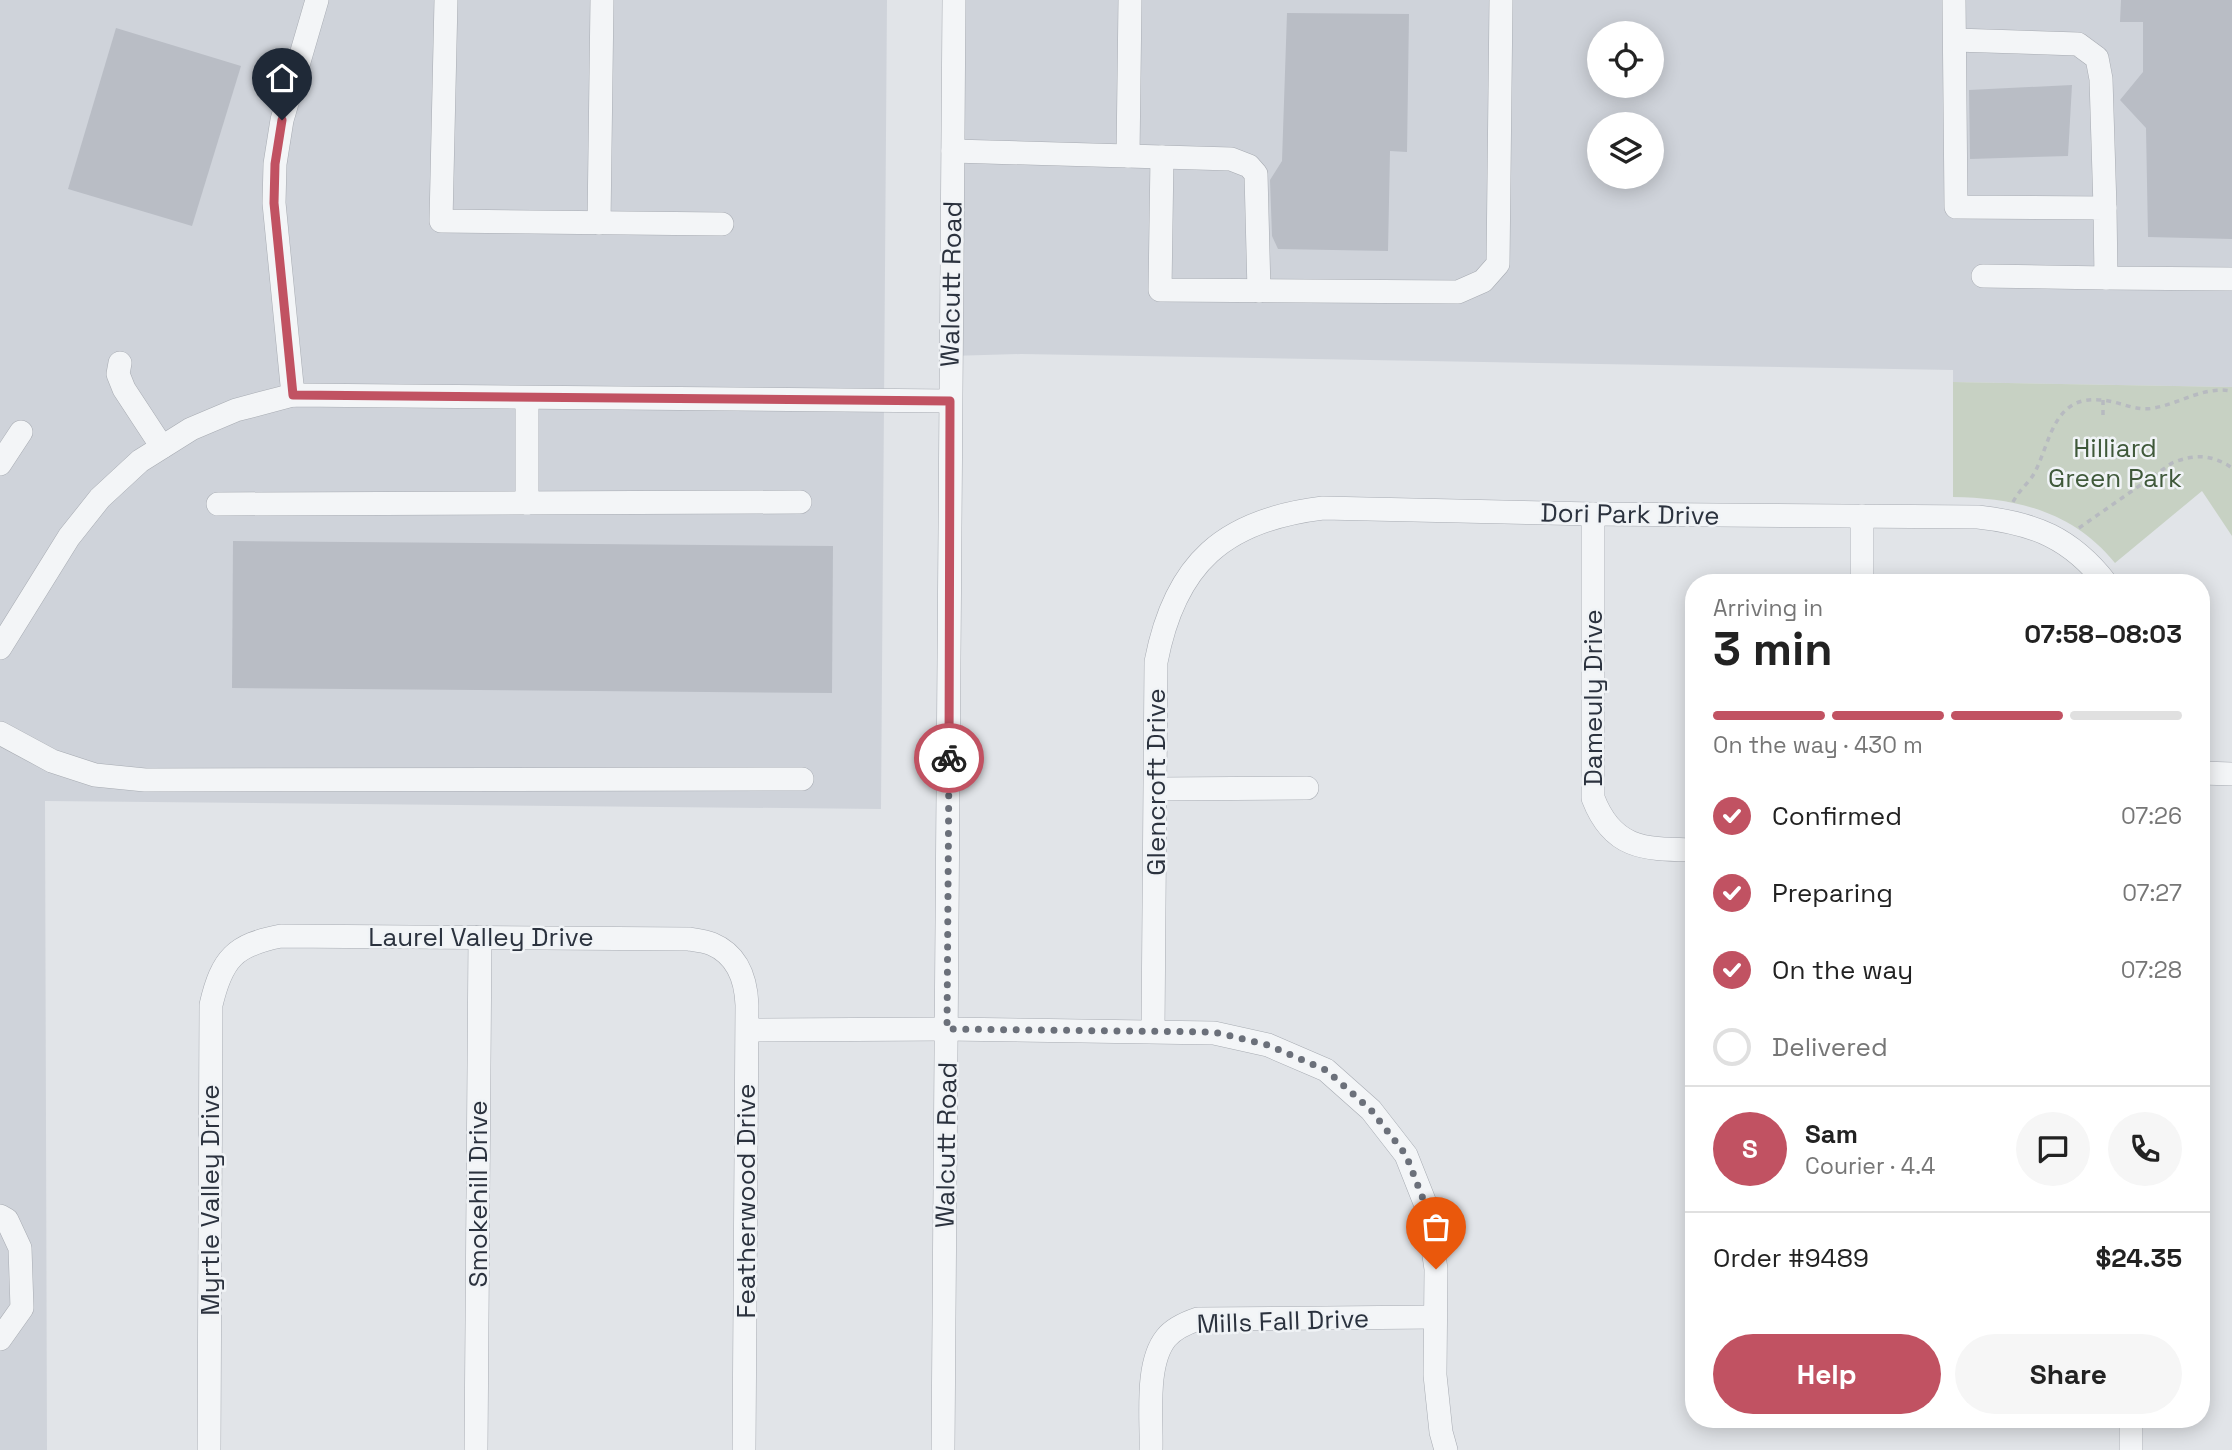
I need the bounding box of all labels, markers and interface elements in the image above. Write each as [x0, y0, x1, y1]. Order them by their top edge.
map controls [1587, 21, 1664, 189]
button: locate [1587, 21, 1664, 98]
pin [252, 48, 312, 120]
icon: home [263, 59, 301, 97]
button: layers [1587, 112, 1664, 189]
street label: Walcutt Road [933, 201, 969, 367]
park label: Hilliard Green Park [2048, 431, 2182, 495]
street label: Dori Park Drive [1540, 495, 1720, 533]
text: Arriving in [1713, 593, 1823, 623]
street label: Dameuly Drive [1576, 609, 1610, 787]
text: 07:58–08:03 [2024, 617, 2182, 651]
text: 3 min [1713, 620, 1833, 678]
street label: Glencroft Drive [1139, 688, 1173, 876]
courier [914, 723, 984, 793]
text: On the way · 430 m [1713, 730, 1923, 760]
icon: bike [930, 739, 968, 777]
icon: check [1713, 797, 1751, 835]
text: Confirmed [1772, 799, 1902, 833]
text: 07:26 [2121, 801, 2182, 831]
icon: check [1713, 874, 1751, 912]
text: Preparing [1772, 876, 1893, 910]
text: 07:27 [2122, 878, 2182, 908]
street label: Laurel Valley Drive [368, 920, 594, 954]
icon: check [1713, 951, 1751, 989]
text: On the way [1772, 953, 1913, 987]
text: 07:28 [2121, 955, 2182, 985]
text: Delivered [1772, 1030, 1888, 1064]
street label: Walcutt Road [928, 1062, 964, 1228]
street label: Myrtle Valley Drive [193, 1084, 227, 1316]
street label: Featherwood Drive [729, 1084, 763, 1318]
street label: Smokehill Drive [461, 1100, 495, 1288]
button: chat [2016, 1112, 2090, 1186]
button: phone [2108, 1112, 2182, 1186]
text: Sam [1805, 1117, 1858, 1151]
text: S [1742, 1132, 1758, 1166]
text: Courier · 4.4 [1805, 1151, 1935, 1181]
pin [1406, 1197, 1466, 1269]
icon: bag [1417, 1208, 1455, 1246]
text: Order #9489 [1713, 1241, 1869, 1275]
text: $24.35 [2096, 1241, 2182, 1275]
street label: Mills Fall Drive [1196, 1301, 1370, 1341]
button: Help [1713, 1334, 1941, 1414]
button: Share [1955, 1334, 2182, 1414]

